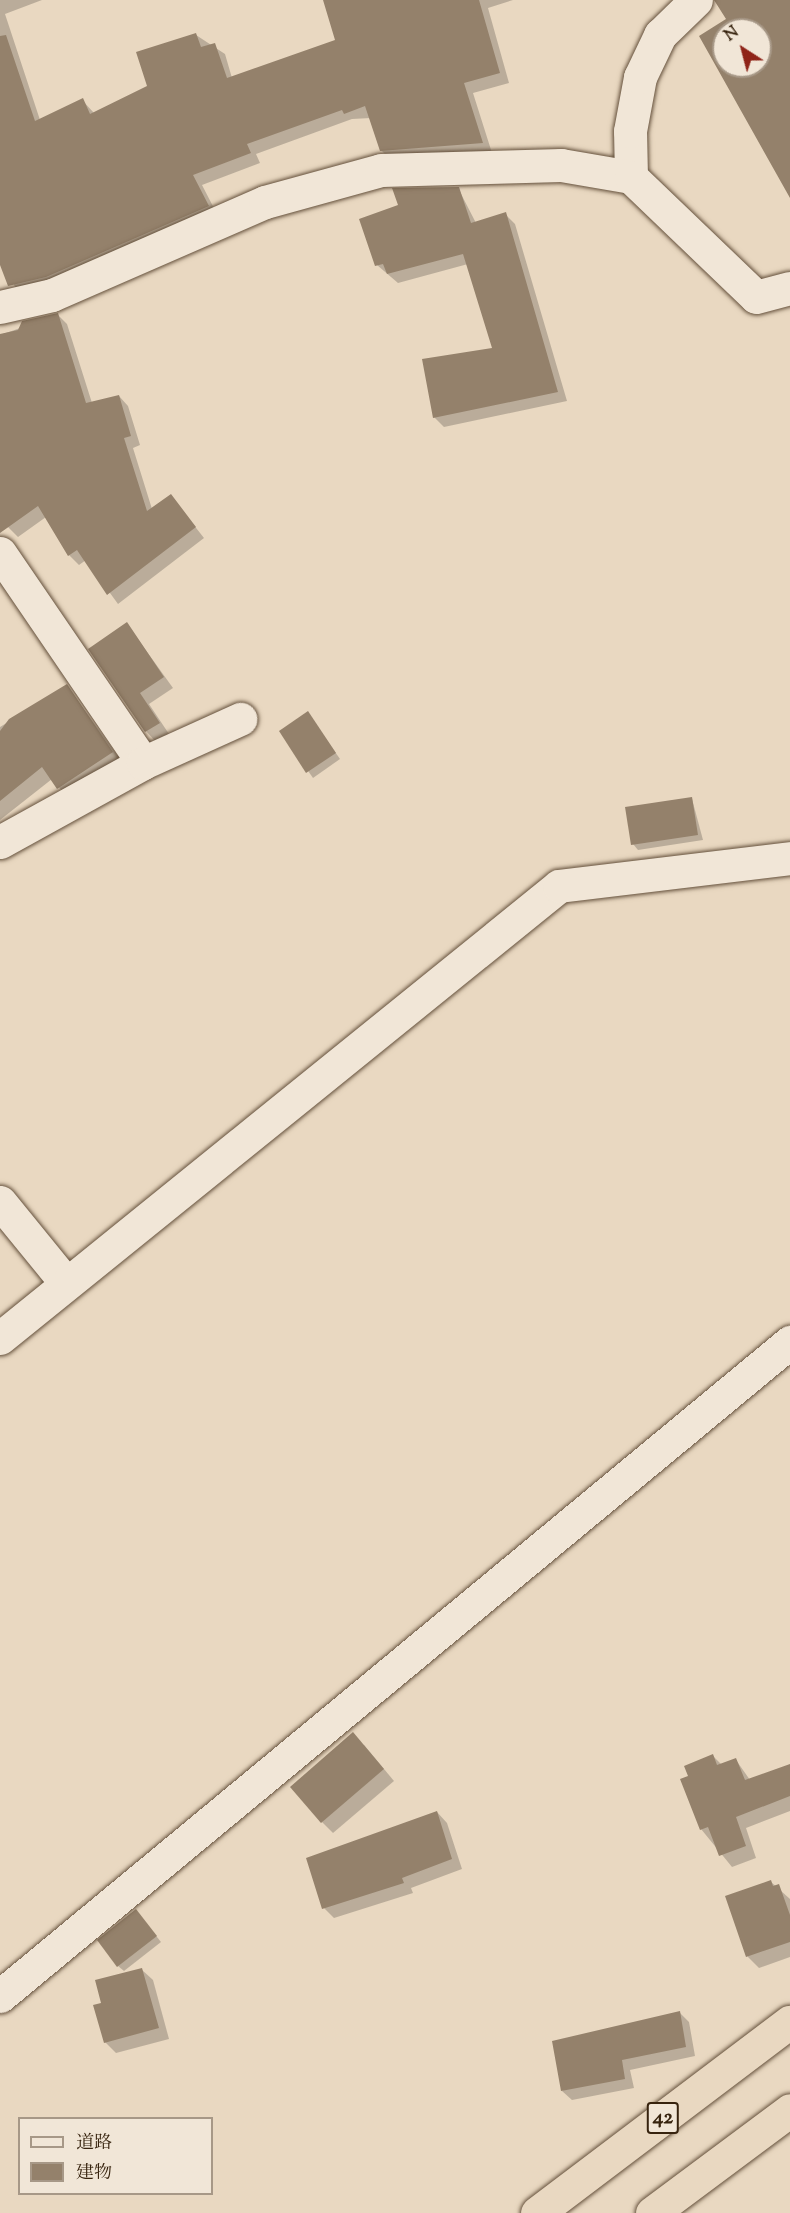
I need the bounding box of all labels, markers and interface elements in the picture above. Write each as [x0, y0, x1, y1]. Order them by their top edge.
north arrow [712, 18, 772, 78]
text: N [720, 22, 744, 48]
road number: 42 [646, 2100, 680, 2136]
legend [18, 2117, 213, 2195]
text: 道路 [76, 2131, 112, 2157]
text: 建物 [76, 2161, 112, 2187]

